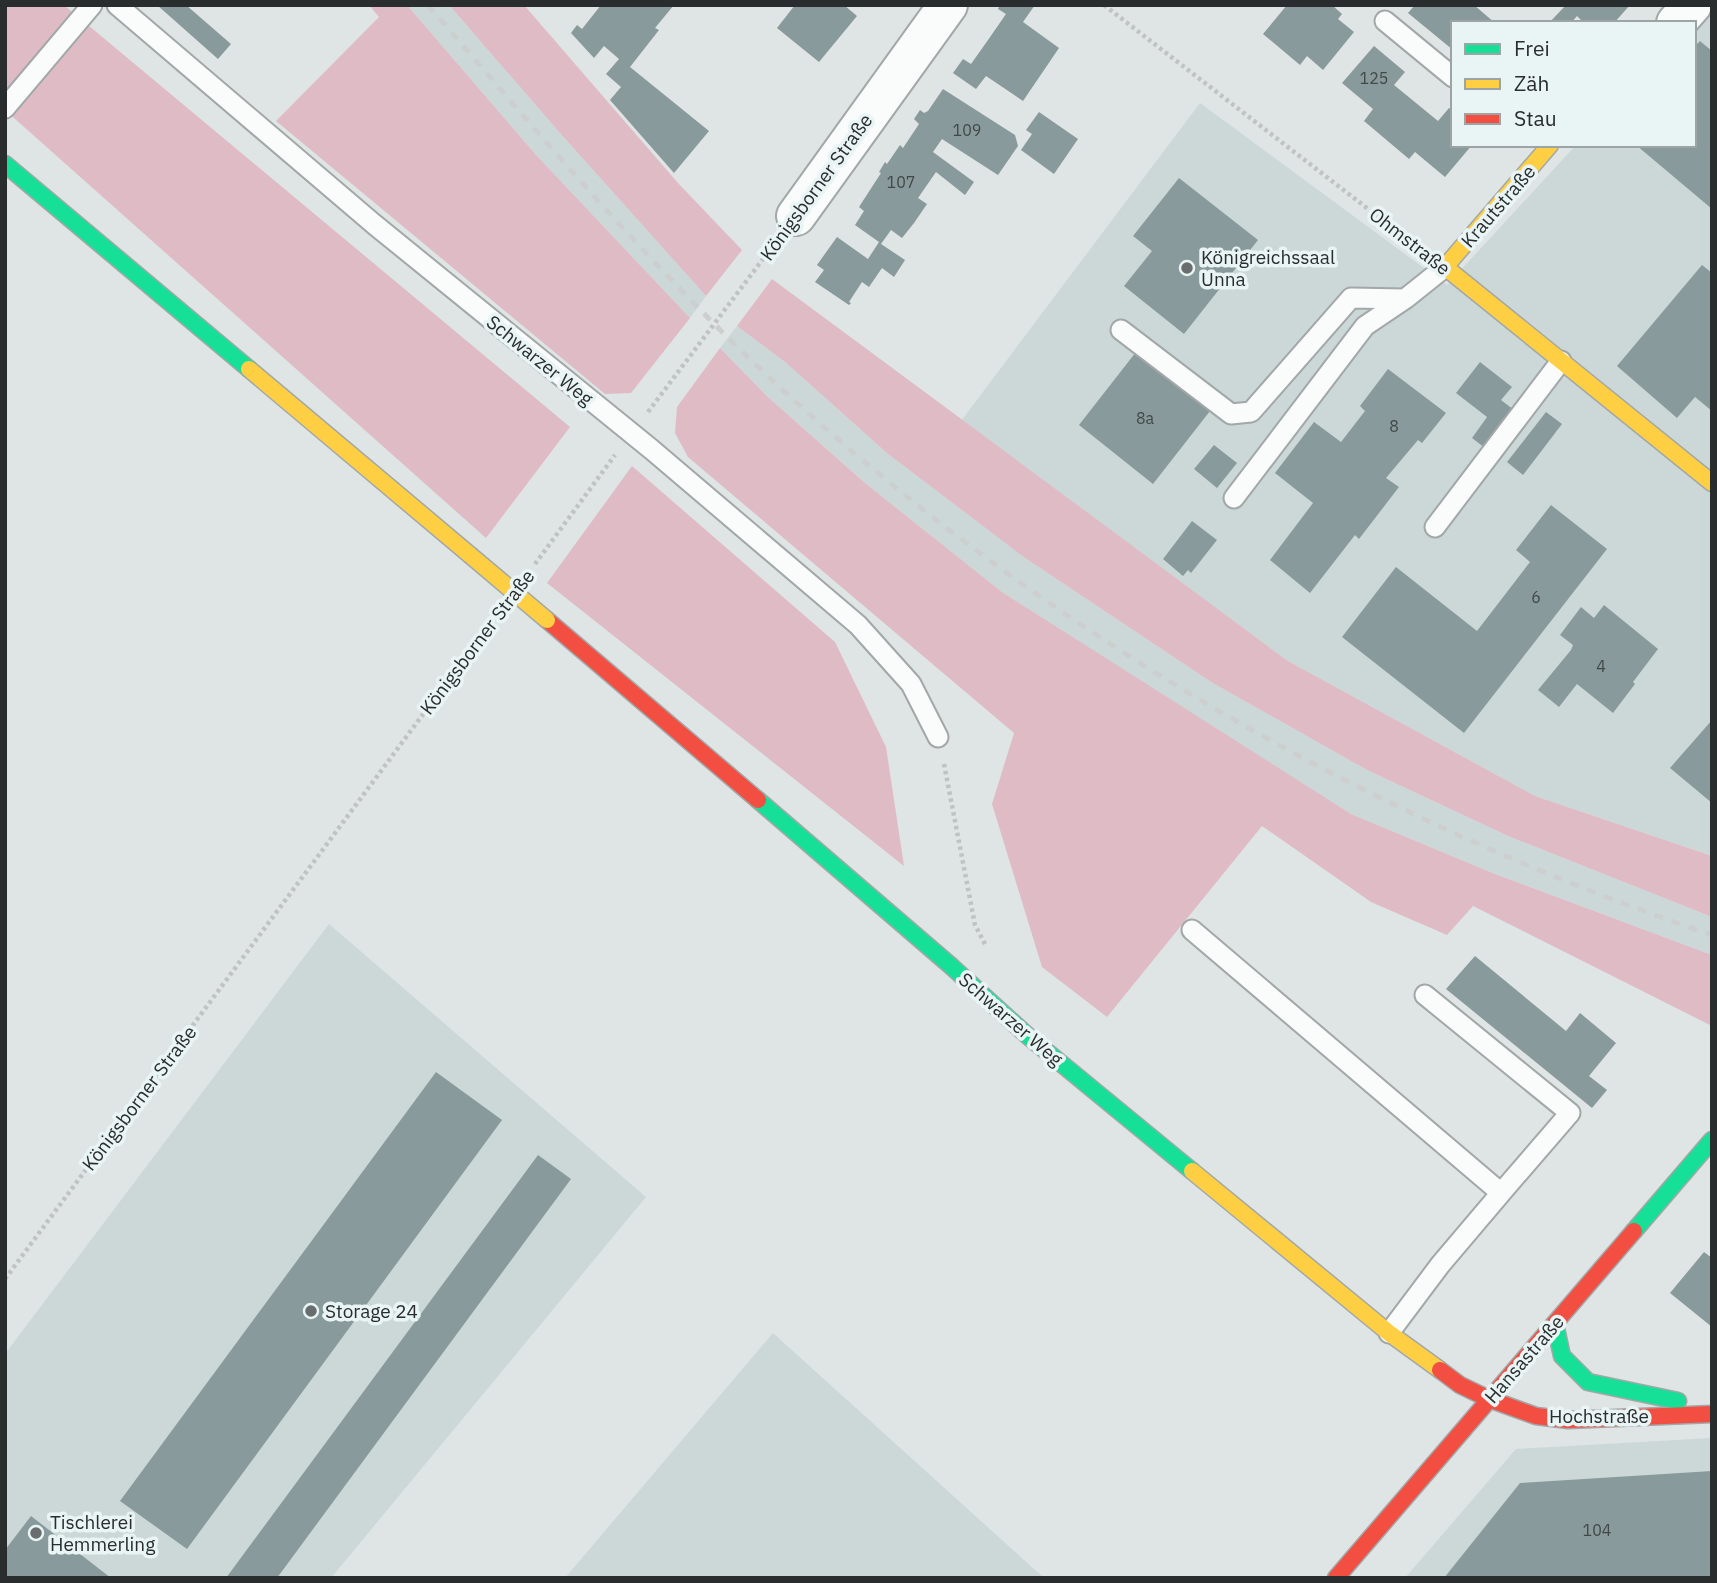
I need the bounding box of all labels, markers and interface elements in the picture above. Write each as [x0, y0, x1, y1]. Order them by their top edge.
legend [1451, 21, 1696, 147]
text: Frei [1514, 34, 1550, 62]
house number: 125 [1360, 68, 1388, 88]
text: Zäh [1514, 69, 1549, 97]
text: Stau [1514, 104, 1557, 132]
street label: Königsborner Straße [755, 109, 877, 265]
house number: 109 [953, 120, 981, 140]
street label: Krautstraße [1456, 160, 1540, 252]
house number: 107 [887, 172, 915, 192]
street label: Ohmstraße [1365, 202, 1455, 280]
place label: Königreichssaal Unna [1201, 245, 1335, 291]
marker: Königreichssaal Unna [1179, 260, 1195, 276]
street label: Schwarzer Weg [482, 310, 598, 410]
house number: 8a [1136, 408, 1155, 428]
house number: 8 [1389, 416, 1399, 436]
street label: Königsborner Straße [415, 565, 539, 719]
house number: 6 [1531, 587, 1541, 607]
house number: 4 [1596, 656, 1606, 676]
street label: Schwarzer Weg [954, 967, 1068, 1071]
street label: Königsborner Straße [77, 1021, 201, 1175]
place label: Storage 24 [325, 1299, 418, 1323]
marker: Storage 24 [303, 1303, 319, 1319]
street label: Hansastraße [1479, 1310, 1569, 1408]
street label: Hochstraße [1549, 1404, 1649, 1428]
place label: Tischlerei Hemmerling [50, 1510, 155, 1556]
house number: 104 [1583, 1520, 1611, 1540]
marker: Tischlerei Hemmerling [28, 1525, 44, 1541]

